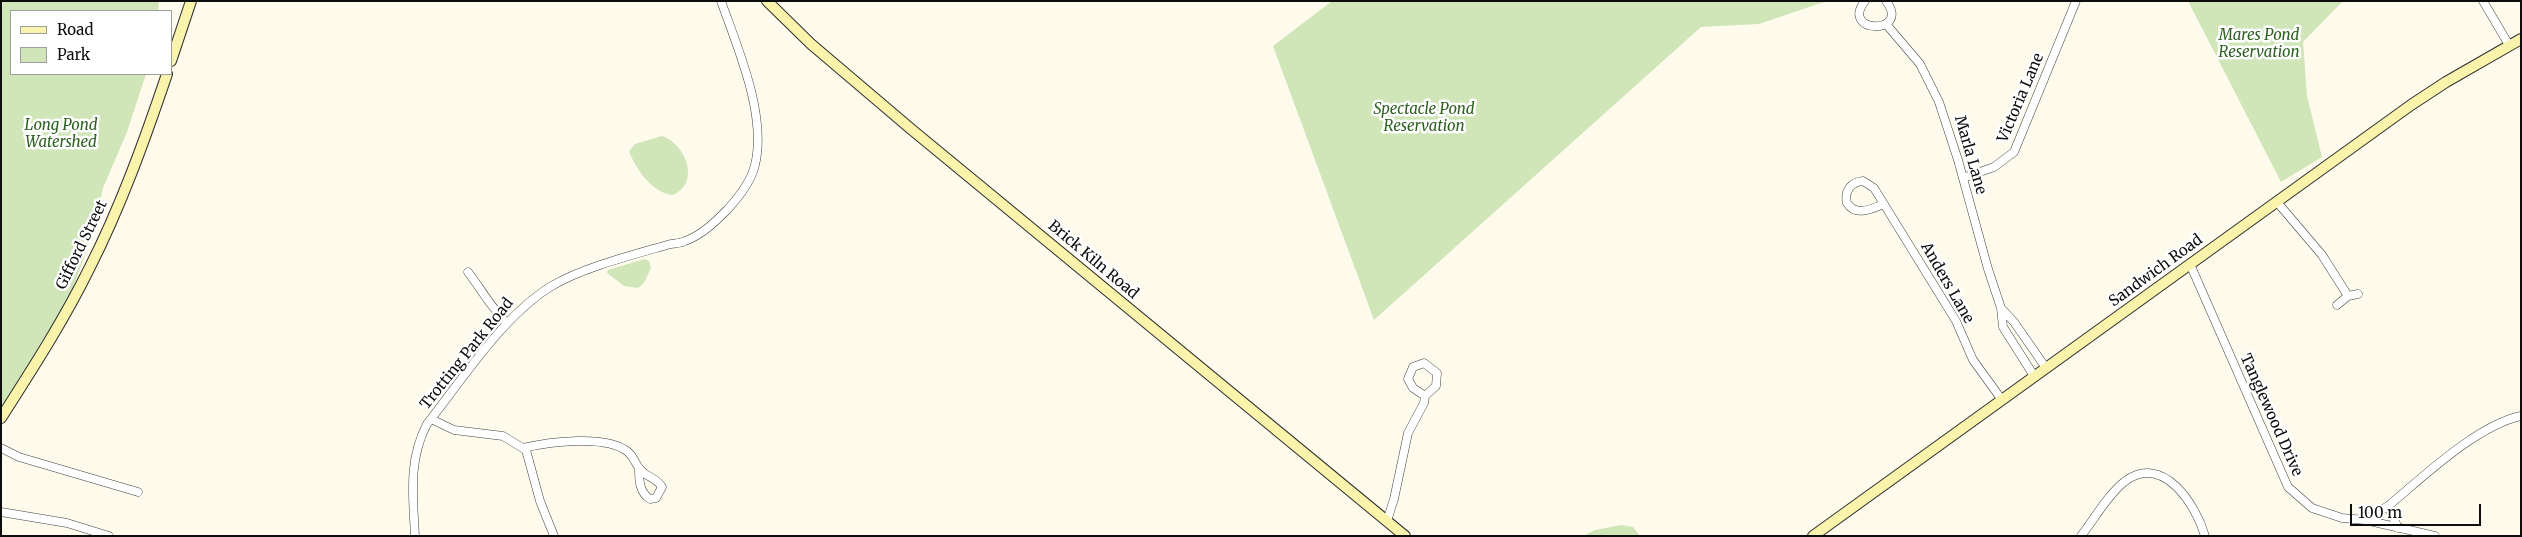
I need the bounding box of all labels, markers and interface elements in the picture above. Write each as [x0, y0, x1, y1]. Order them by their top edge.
legend [10, 10, 172, 75]
text: Road [57, 20, 93, 39]
park label: Mares Pond Reservation [2219, 27, 2299, 62]
text: Park [57, 45, 90, 64]
street label: Victoria Lane [1994, 51, 2048, 145]
park label: Spectacle Pond Reservation [1373, 101, 1475, 136]
street label: Marla Lane [1950, 114, 1990, 196]
park label: Long Pond Watershed [25, 117, 97, 152]
street label: Gifford Street [53, 197, 111, 293]
street label: Brick Kiln Road [1044, 217, 1142, 303]
street label: Sandwich Road [2106, 231, 2206, 311]
street label: Anders Lane [1917, 239, 1977, 327]
street label: Trotting Park Road [417, 295, 517, 413]
street label: Tanglewood Drive [2236, 351, 2306, 479]
scale bar [2352, 494, 2483, 526]
text: 100 m [2358, 503, 2402, 522]

